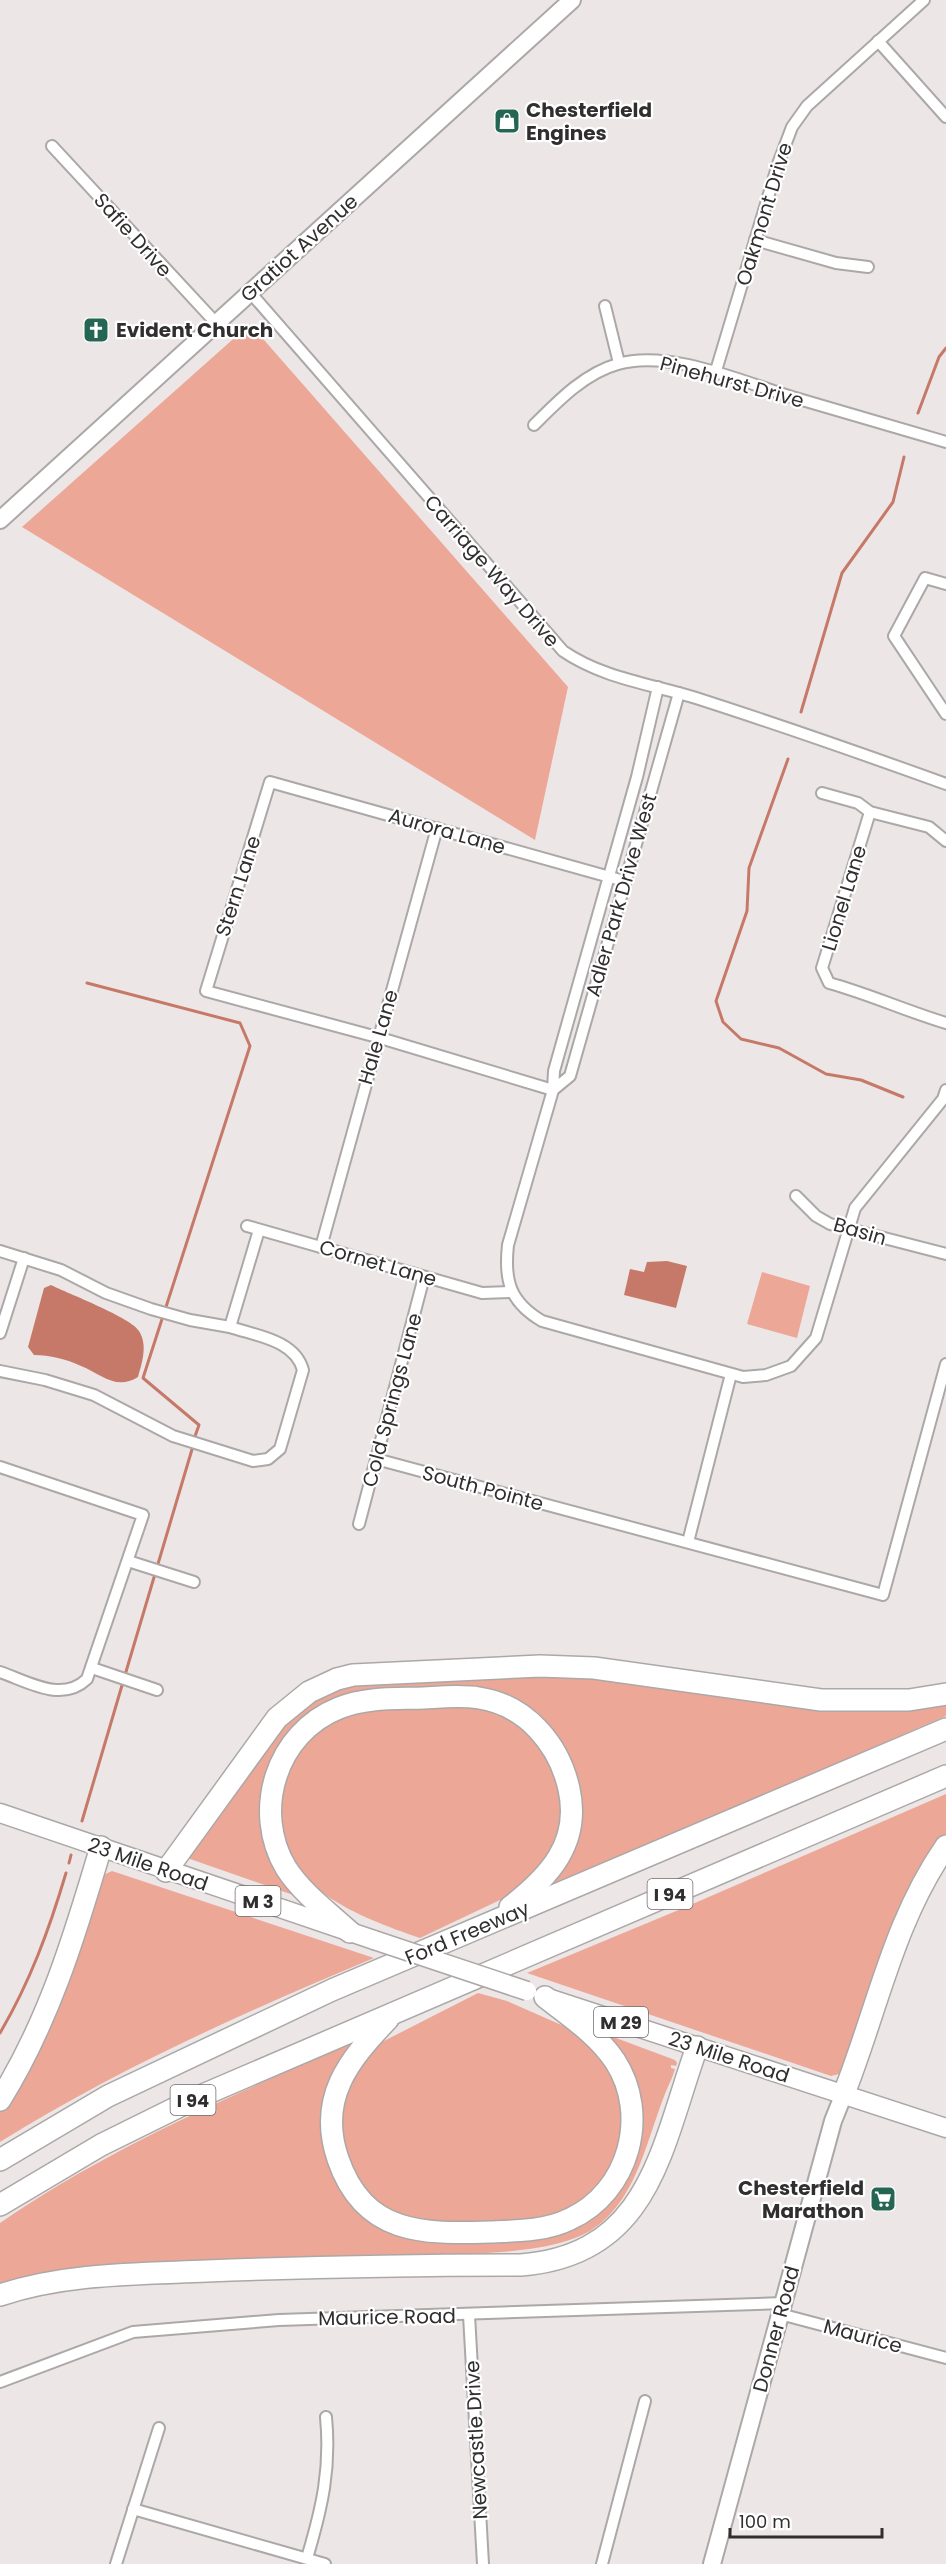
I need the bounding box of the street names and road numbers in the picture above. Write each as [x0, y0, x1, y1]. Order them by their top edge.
street label: Oakmont Drive [729, 139, 799, 289]
street label: Safie Drive [88, 187, 178, 283]
street label: Gratiot Avenue [234, 188, 364, 308]
street label: Pinehurst Drive [657, 349, 807, 415]
street label: Carriage Way Drive [418, 489, 566, 653]
street label: Adler Park Drive West [579, 790, 663, 1000]
street label: Aurora Lane [385, 801, 509, 861]
street label: Stern Lane [209, 832, 267, 940]
street label: Lionel Lane [815, 842, 873, 954]
street label: Hale Lane [351, 986, 405, 1088]
street label: Basin [830, 1210, 890, 1252]
street label: Cornet Lane [316, 1233, 440, 1293]
street label: Cold Springs Lane [355, 1310, 429, 1490]
street label: South Pointe [419, 1458, 547, 1518]
street label: 23 Mile Road [84, 1830, 212, 1898]
road number: I 94 [648, 1879, 692, 1909]
road number: M 3 [236, 1886, 280, 1916]
street label: Ford Freeway [400, 1894, 534, 1972]
road number: M 29 [594, 2007, 648, 2037]
street label: 23 Mile Road [665, 2024, 793, 2090]
road number: I 94 [170, 2085, 216, 2115]
street label: Donner Road [746, 2263, 806, 2395]
street label: Maurice Road [318, 2302, 456, 2332]
street label: Maurice [821, 2312, 905, 2360]
street label: Newcastle Drive [458, 2360, 494, 2520]

